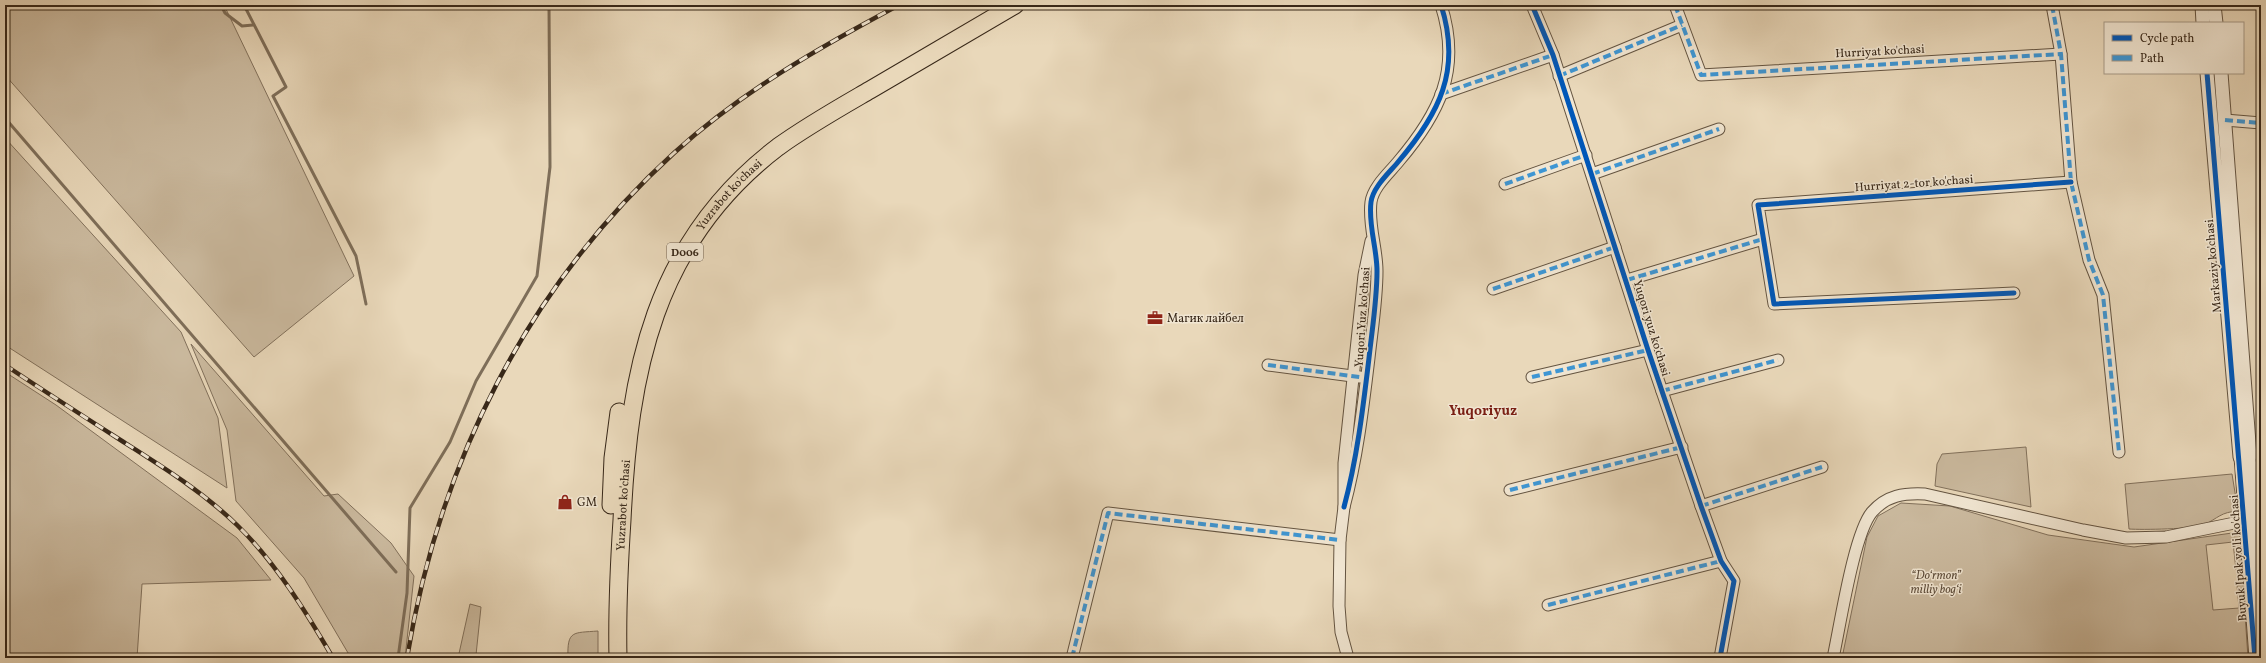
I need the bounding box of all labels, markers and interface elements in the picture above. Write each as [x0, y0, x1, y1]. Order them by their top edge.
legend [2104, 22, 2244, 74]
text: Cycle path [2140, 31, 2195, 47]
street label: Hurriyat ko'chasi [1835, 42, 1925, 62]
text: Path [2140, 51, 2164, 67]
street label: Yuzrabot ko'chasi [693, 156, 766, 234]
street label: Hurriyat 2-tor ko'chasi [1854, 172, 1974, 196]
street label: Markaziy ko'chasi [2202, 218, 2226, 313]
road number: D006 [667, 243, 703, 261]
street label: Yuqori Yuz ko'chasi [1352, 266, 1375, 368]
street label: Yuqori yuz ko'chasi [1629, 278, 1673, 379]
office icon: Магик лайбел [1146, 309, 1164, 327]
place label: Магик лайбел [1167, 311, 1244, 327]
district label: Yuqoriyuz [1449, 402, 1517, 421]
street label: Yuzrabot ko'chasi [613, 458, 635, 551]
shop icon: GM [556, 493, 574, 511]
street label: Buyuk Ipak yo'li ko'chasi [2227, 494, 2251, 622]
place label: GM [577, 495, 597, 511]
park label: “Do‘rmon” milliy bog‘i [1911, 568, 1962, 598]

